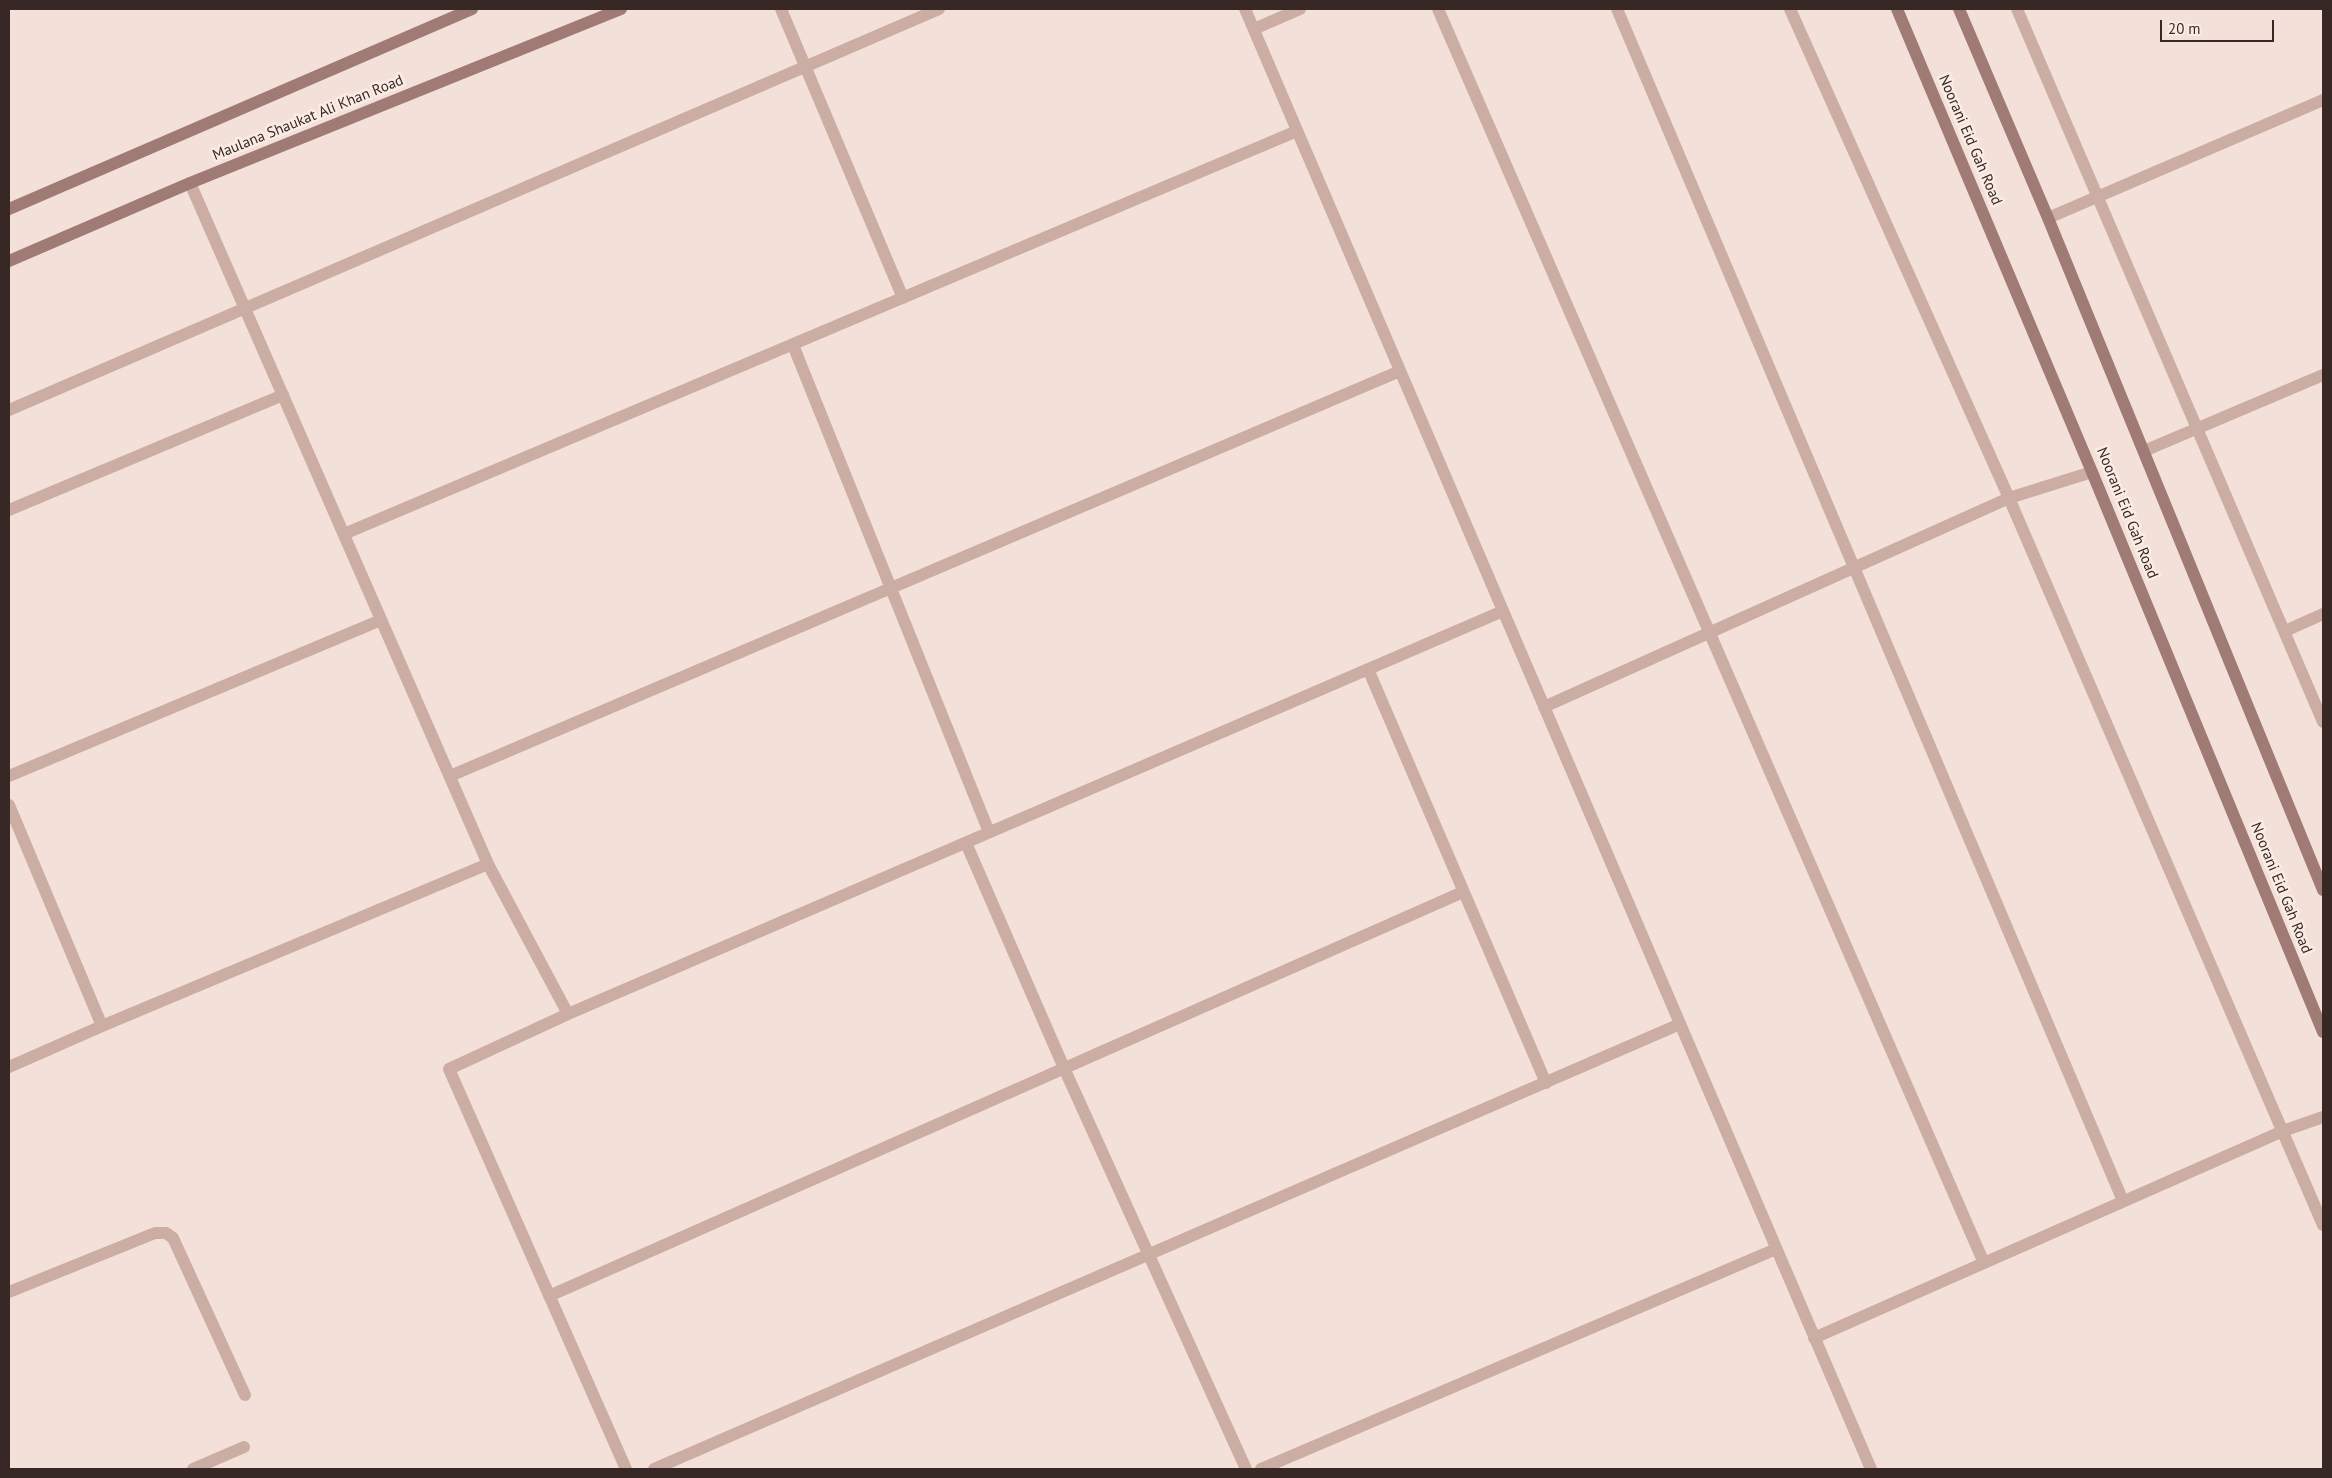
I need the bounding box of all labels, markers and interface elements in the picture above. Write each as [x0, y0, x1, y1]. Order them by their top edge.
scale bar [2162, 10, 2276, 42]
text: 20 m [2168, 19, 2201, 38]
street label: Maulana Shaukat Ali Khan Road [210, 71, 406, 165]
street label: Noorani Eid Gah Road [1934, 72, 2006, 208]
street label: Noorani Eid Gah Road [2092, 445, 2162, 581]
street label: Noorani Eid Gah Road [2246, 820, 2316, 956]

